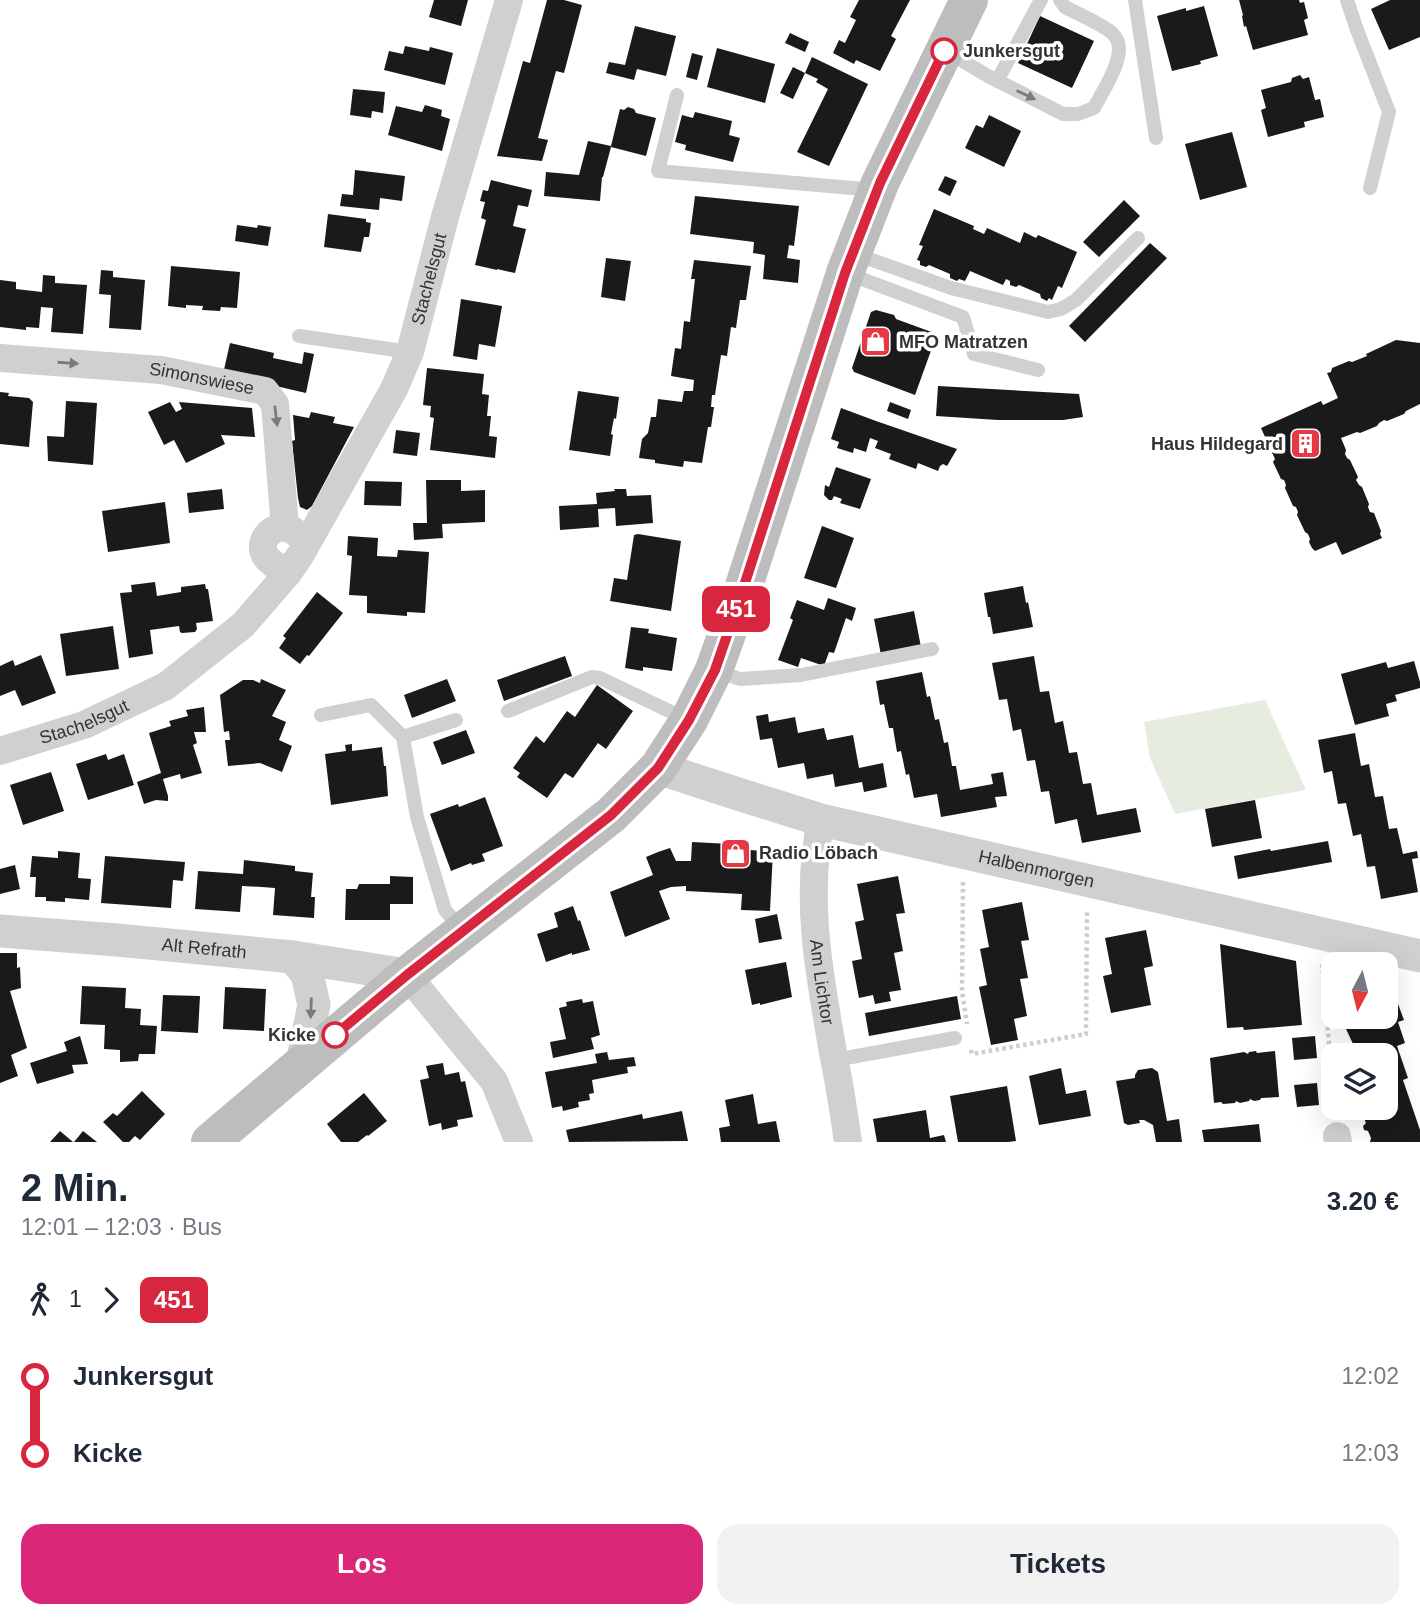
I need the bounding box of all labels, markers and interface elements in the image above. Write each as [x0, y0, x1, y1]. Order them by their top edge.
marker: Junkersgut [931, 38, 957, 64]
place label: Junkersgut [963, 41, 1060, 61]
one-way arrow [1016, 90, 1036, 101]
street label: Stachelsgut [407, 231, 450, 327]
shop icon: MFO Matratzen [859, 325, 893, 359]
place label: MFO Matratzen [899, 332, 1028, 352]
one-way arrow [57, 358, 79, 369]
street label: Simonswiese [149, 359, 256, 399]
one-way arrow [271, 406, 282, 428]
building icon: Haus Hildegard [1289, 427, 1323, 461]
place label: Haus Hildegard [1151, 434, 1283, 454]
line badge: 451 [696, 586, 776, 632]
text: 451 [716, 595, 756, 622]
street label: Stachelsgut [37, 695, 132, 748]
shop icon: Radio Löbach [719, 836, 753, 870]
place label: Radio Löbach [759, 843, 878, 863]
street label: Halbenmorgen [977, 846, 1096, 892]
street label: Alt Refrath [161, 934, 248, 962]
street label: Am Lichtor [806, 938, 838, 1026]
north arrow [1321, 952, 1398, 1029]
map controls [1321, 952, 1398, 1120]
one-way arrow [306, 997, 317, 1019]
marker: Kicke [322, 1022, 348, 1048]
place label: Kicke [268, 1025, 316, 1045]
button: layers [1321, 1043, 1398, 1120]
text: 2 Min. [21, 1167, 129, 1209]
text: 3.20 € [1327, 1186, 1399, 1216]
text: 12:01 – 12:03 · Bus [21, 1214, 222, 1240]
icon: walk [21, 1281, 59, 1319]
icon: forward [92, 1281, 130, 1319]
text: 1 [69, 1286, 82, 1312]
text: 451 [154, 1286, 194, 1313]
text: Junkersgut [73, 1361, 213, 1391]
text: 12:02 [1341, 1363, 1399, 1389]
text: Kicke [73, 1438, 142, 1468]
text: 12:03 [1341, 1440, 1399, 1466]
button: Los [21, 1524, 703, 1604]
button: Tickets [717, 1524, 1399, 1604]

